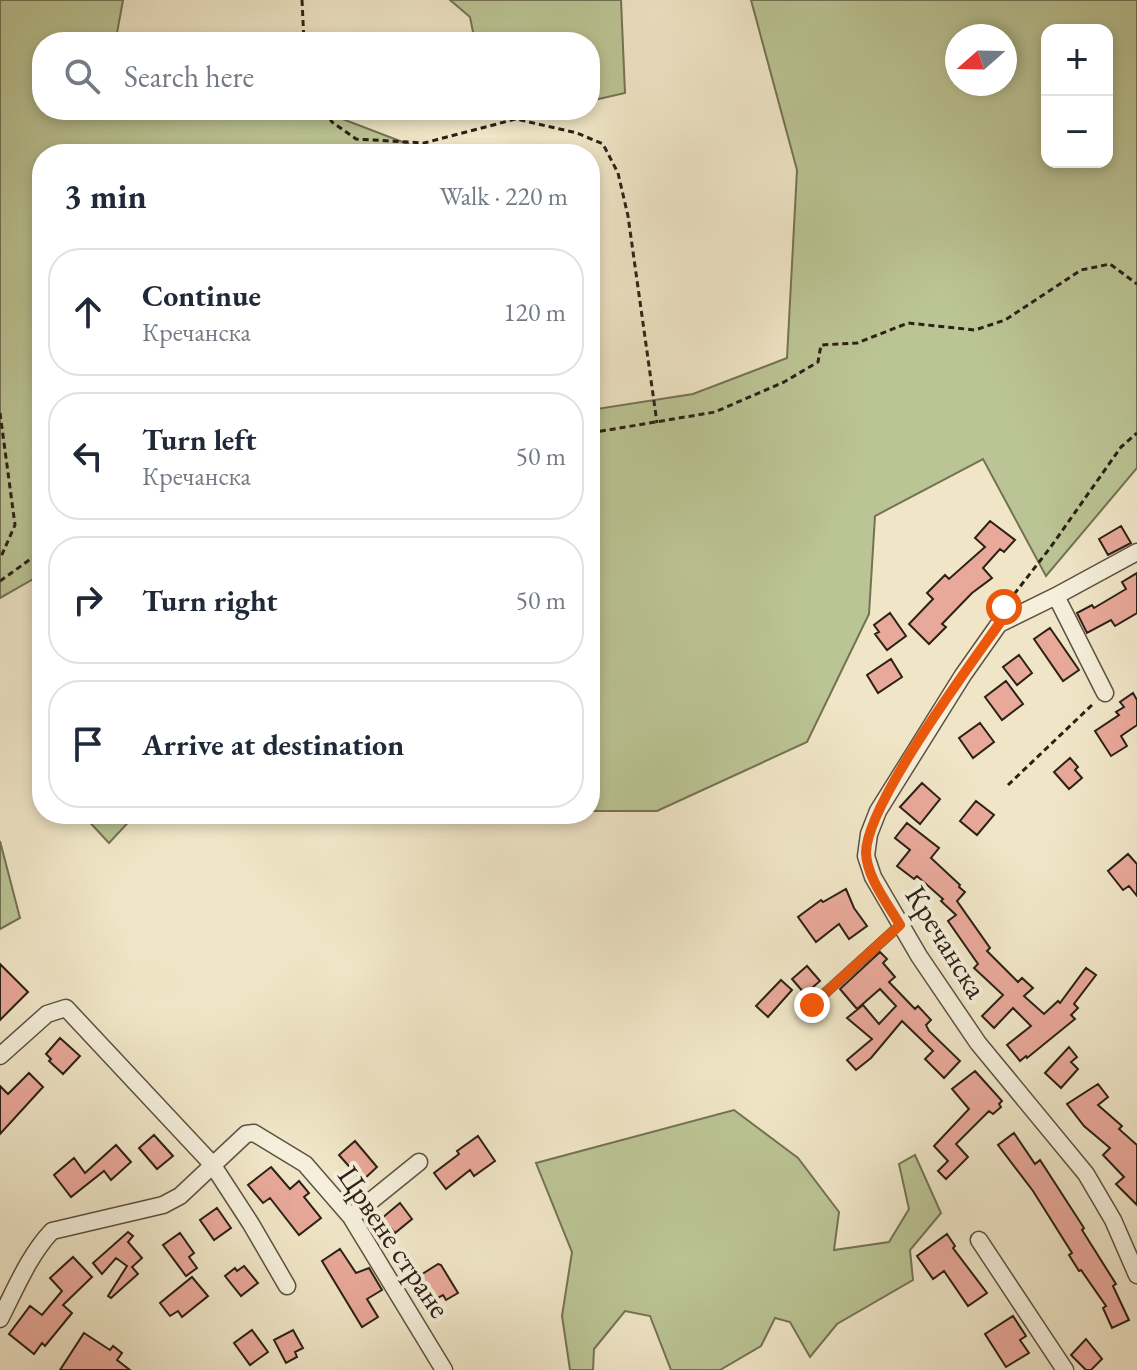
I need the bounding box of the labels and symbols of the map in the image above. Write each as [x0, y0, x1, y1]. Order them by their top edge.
north arrow [945, 24, 1017, 96]
route start [986, 589, 1022, 625]
street label: Кречанска [897, 878, 996, 1005]
route end [794, 987, 830, 1023]
street label: Црвене стране [329, 1158, 460, 1325]

